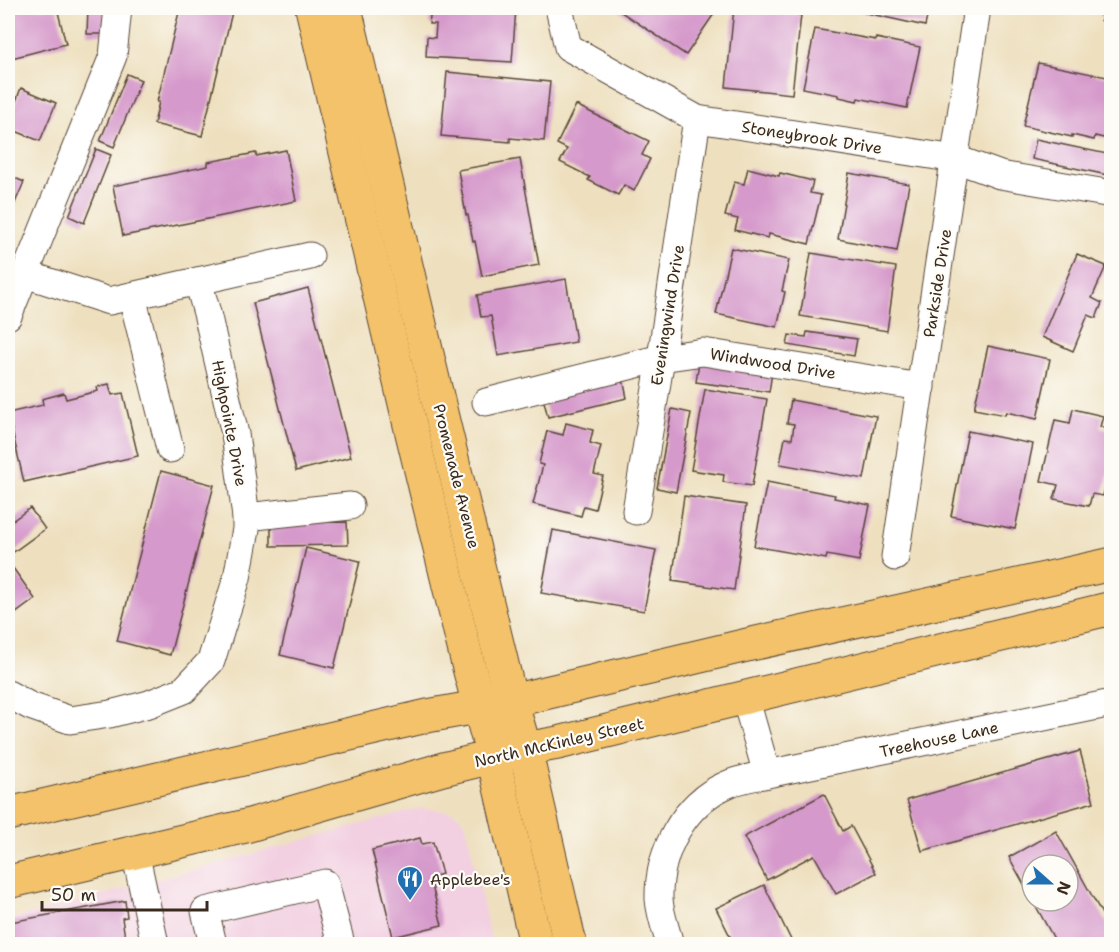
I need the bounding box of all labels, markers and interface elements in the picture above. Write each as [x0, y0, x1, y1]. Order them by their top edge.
street label: Stoneybrook Drive [740, 116, 884, 159]
street label: Parkside Drive [919, 227, 956, 339]
street label: Eveningwind Drive [646, 243, 689, 387]
street label: Windwood Drive [708, 343, 837, 384]
street label: Highpointe Drive [207, 358, 252, 488]
street label: Promenade Avenue [428, 402, 485, 551]
street label: North McKinley Street [472, 713, 646, 772]
street label: Treehouse Lane [878, 717, 1000, 762]
north arrow [1020, 853, 1080, 913]
restaurant icon: Applebee's [395, 864, 425, 902]
place label: Applebee's [430, 869, 511, 890]
scale bar [42, 874, 207, 912]
text: N [1051, 879, 1076, 898]
text: 50 m [51, 883, 96, 907]

